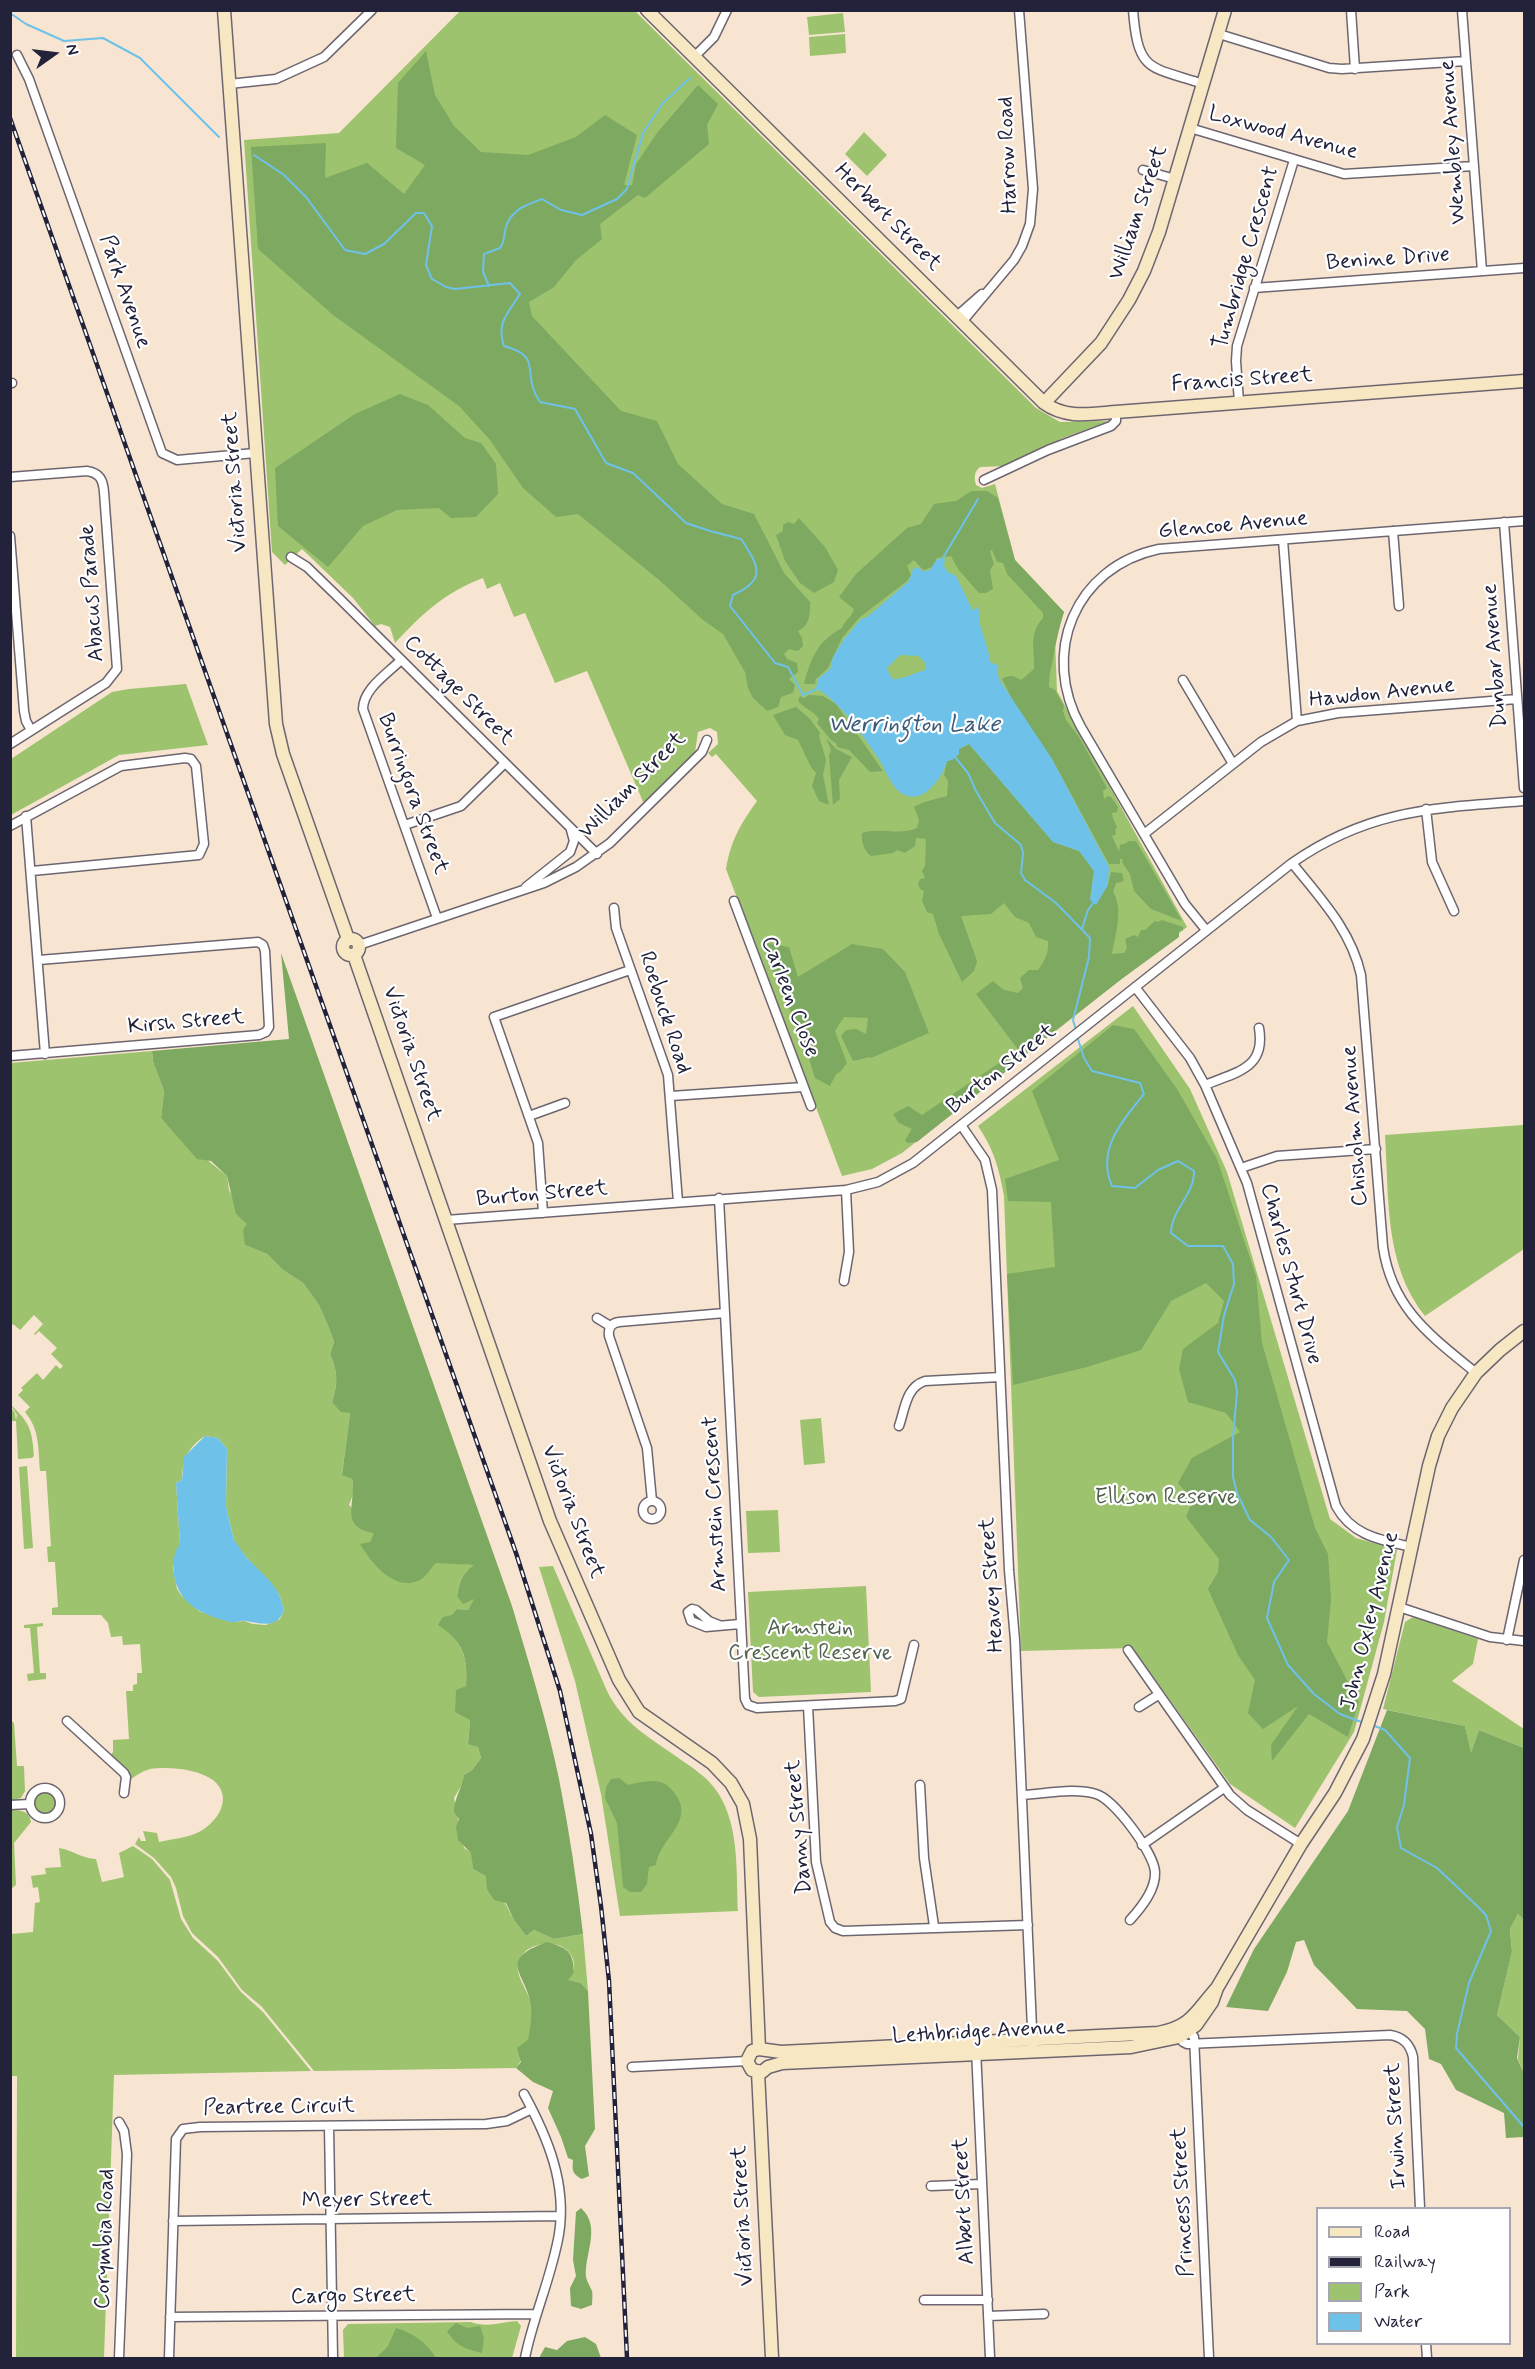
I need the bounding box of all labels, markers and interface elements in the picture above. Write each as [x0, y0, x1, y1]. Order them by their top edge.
north arrow [24, 24, 84, 84]
text: N [60, 42, 83, 57]
street label: Wembley Avenue [1435, 59, 1473, 225]
street label: Harrow Road [994, 96, 1024, 214]
street label: Loxwood Avenue [1206, 101, 1360, 167]
street label: William Street [1104, 142, 1174, 284]
street label: Herbert Street [828, 159, 946, 277]
street label: Tumbridge Crescent [1208, 163, 1286, 353]
street label: Park Avenue [92, 232, 156, 352]
street label: Benine Drive [1325, 243, 1451, 277]
street label: Francis Street [1170, 363, 1314, 399]
street label: Victoria Street [218, 411, 254, 553]
street label: Glencoe Avenue [1157, 506, 1309, 546]
street label: Abacus Parade [75, 523, 111, 663]
street label: Dunbar Avenue [1478, 583, 1514, 729]
street label: Cottage Street [397, 630, 519, 752]
street label: Hawdon Avenue [1308, 673, 1456, 715]
street label: Burringora Street [371, 710, 453, 878]
water label: Werrington Lake [828, 712, 1000, 740]
street label: William Street [574, 727, 692, 845]
street label: Carleen Close [754, 933, 824, 1061]
street label: Roebuck Road [632, 949, 696, 1077]
street label: Victoria Street [376, 983, 446, 1125]
street label: Kirsh Street [127, 1005, 245, 1041]
street label: Burton Street [942, 1019, 1062, 1121]
street label: Chisholm Avenue [1337, 1045, 1375, 1207]
street label: Burton Street [475, 1176, 609, 1214]
street label: Charles Sturt Drive [1253, 1181, 1327, 1367]
street label: Armstein Crescent [698, 1415, 734, 1593]
street label: Victoria Street [534, 1442, 610, 1582]
park label: Ellison Reserve [1095, 1485, 1237, 1511]
street label: Heavey Street [975, 1516, 1011, 1654]
street label: John Oxley Avenue [1336, 1529, 1406, 1713]
park label: Armstein Crescent Reserve [728, 1616, 892, 1668]
street label: Danny Street [781, 1759, 819, 1895]
street label: Lethbridge Avenue [892, 2015, 1066, 2051]
street label: Irwin Street [1381, 2062, 1413, 2190]
street label: Peartree Circuit [203, 2093, 355, 2123]
street label: Princess Street [1167, 2126, 1201, 2278]
street label: Albert Street [948, 2137, 982, 2265]
street label: Victoria Street [727, 2145, 761, 2287]
street label: Corymbia Road [90, 2168, 122, 2310]
street label: Meyer Street [302, 2187, 432, 2215]
legend [1316, 2207, 1511, 2345]
text: Road [1374, 2220, 1410, 2244]
text: Railway [1374, 2250, 1436, 2274]
text: Park [1374, 2280, 1410, 2304]
street label: Cargo Street [290, 2283, 416, 2311]
text: Water [1374, 2310, 1422, 2334]

